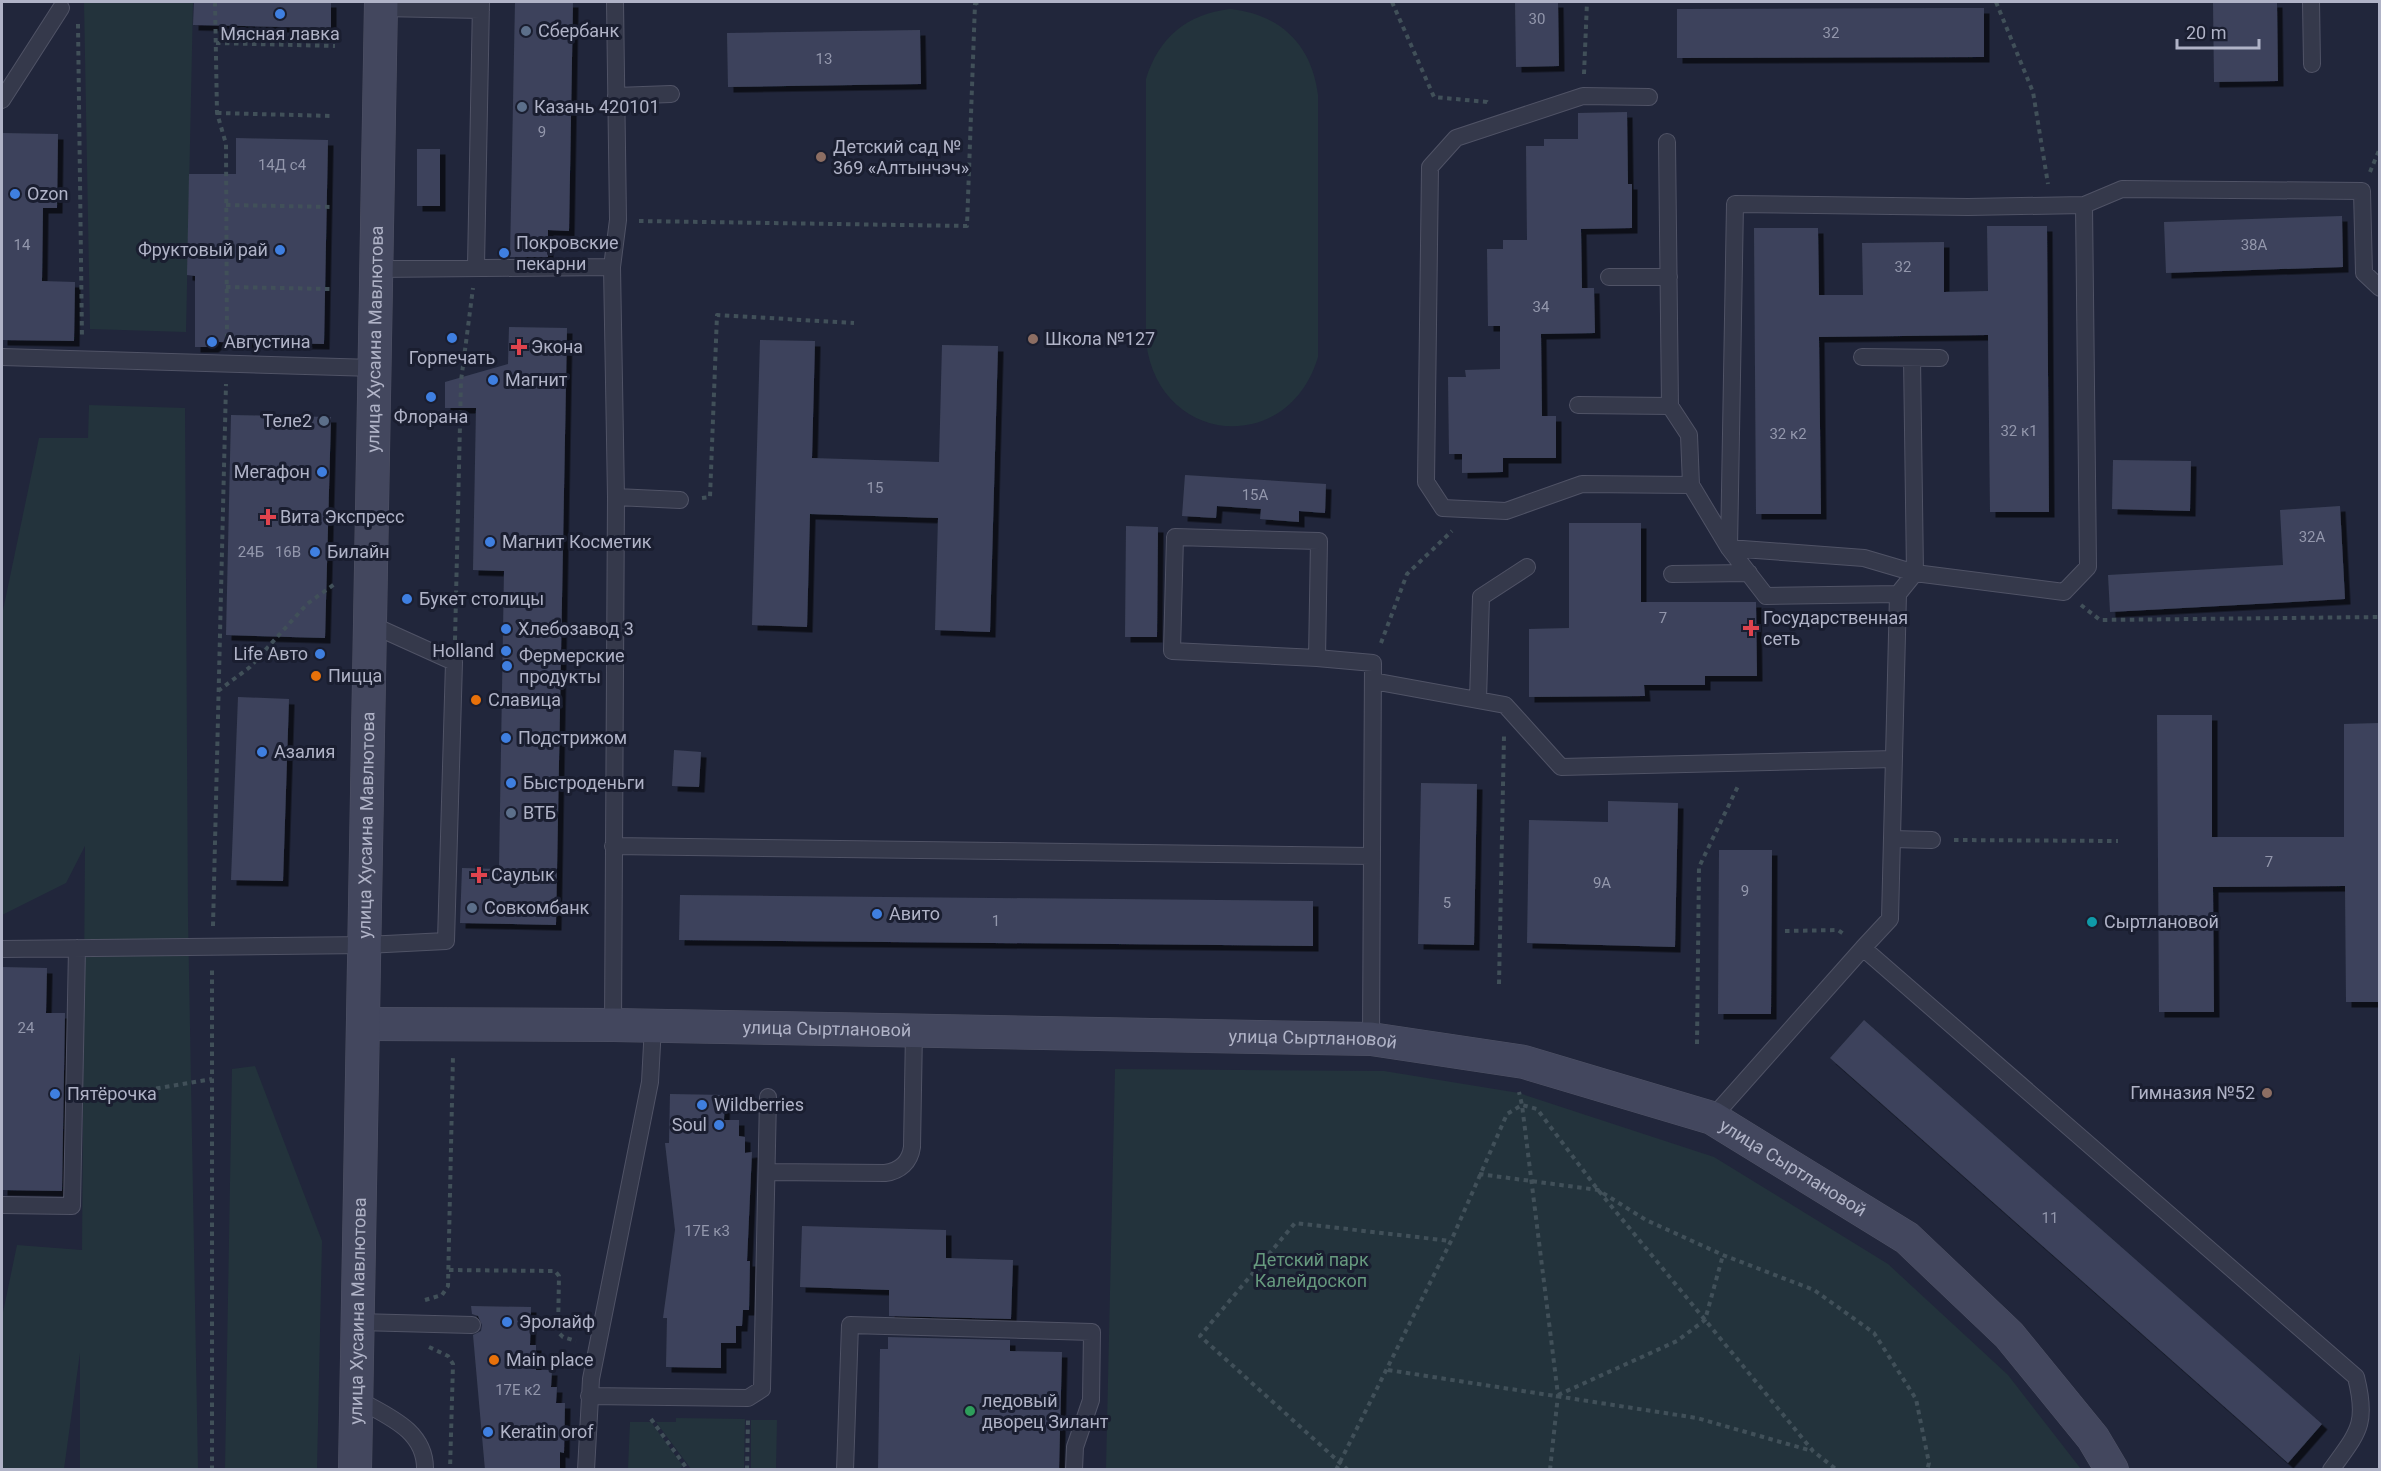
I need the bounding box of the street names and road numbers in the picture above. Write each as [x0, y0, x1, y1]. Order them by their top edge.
street label: улица Хусаина Мавлютова [362, 225, 387, 453]
street label: улица Хусаина Мавлютова [353, 711, 378, 939]
street label: улица Сыртлановой [742, 1016, 912, 1041]
street label: улица Сыртлановой [1228, 1025, 1399, 1053]
street label: улица Сыртлановой [1716, 1114, 1871, 1221]
street label: улица Хусаина Мавлютова [345, 1197, 370, 1425]

